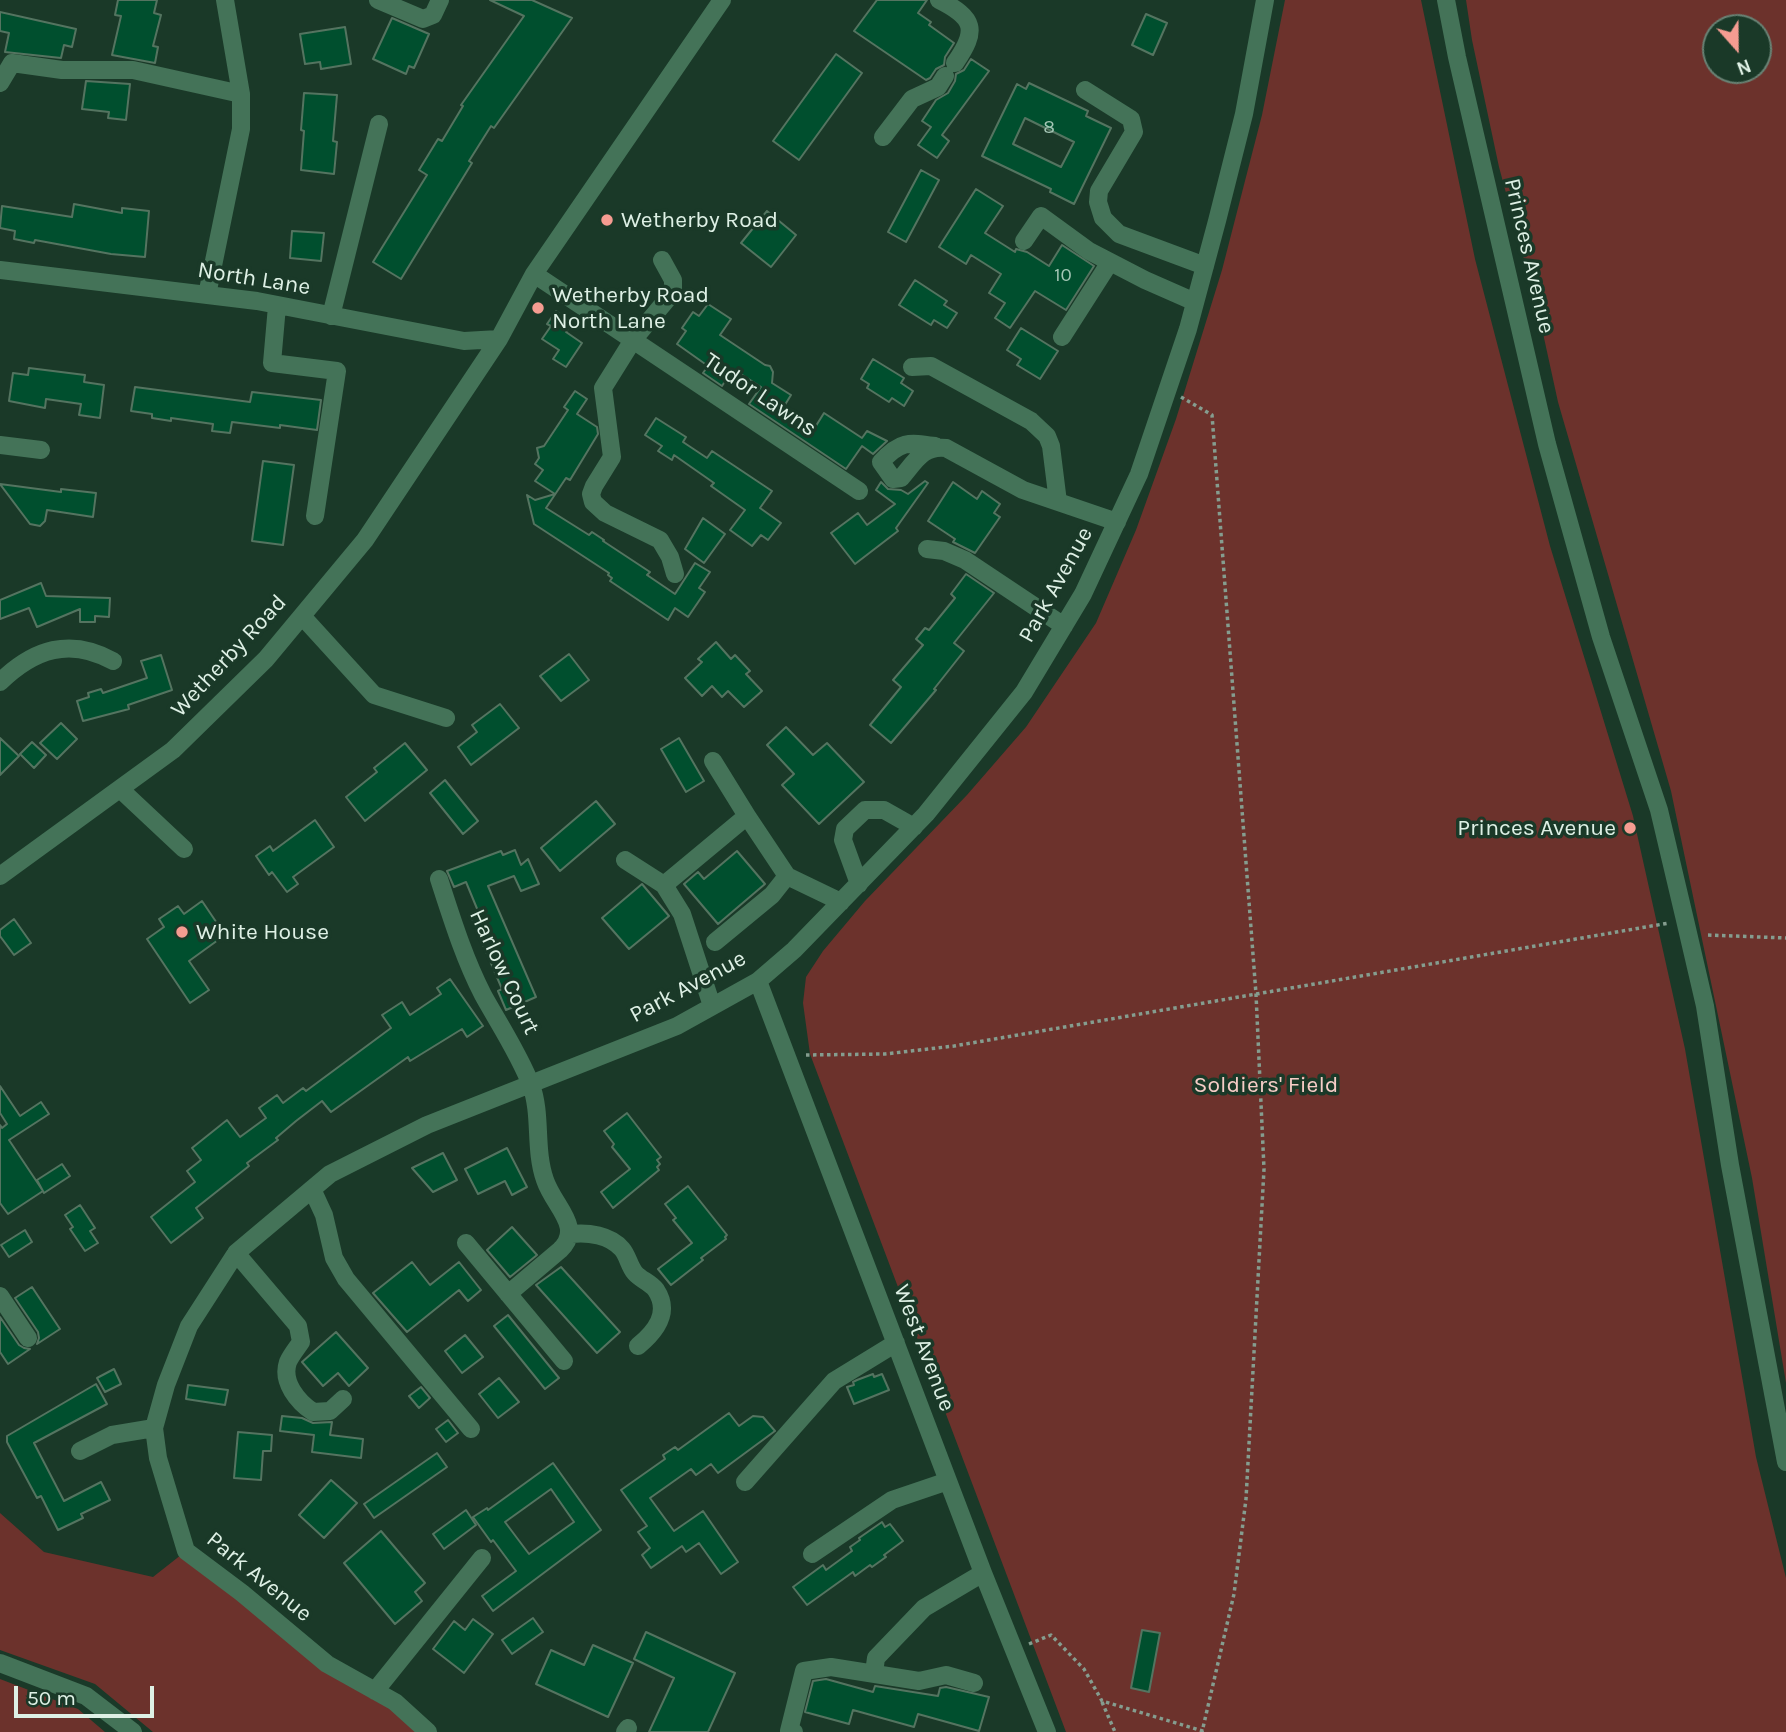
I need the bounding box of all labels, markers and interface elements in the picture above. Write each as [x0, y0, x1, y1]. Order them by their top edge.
north arrow [1702, 14, 1772, 84]
text: N [1734, 54, 1754, 79]
house number: 8 [1043, 117, 1055, 139]
street label: Princes Avenue [1498, 176, 1560, 336]
place label: Wetherby Road [621, 206, 778, 234]
marker: Wetherby Road [599, 212, 615, 228]
street label: North Lane [196, 256, 312, 302]
house number: 10 [1054, 265, 1072, 287]
place label: Wetherby Road North Lane [552, 281, 709, 335]
marker: Wetherby Road North Lane [530, 300, 546, 316]
street label: Tudor Lawns [698, 347, 822, 443]
street label: Park Avenue [1013, 522, 1099, 648]
street label: Wetherby Road [165, 589, 293, 723]
place label: Princes Avenue [1457, 814, 1616, 842]
marker: Princes Avenue [1622, 820, 1638, 836]
street label: Harlow Court [463, 905, 545, 1039]
place label: White House [196, 918, 329, 946]
marker: White House [174, 924, 190, 940]
street label: Park Avenue [625, 945, 751, 1029]
park label: Soldiers' Field [1194, 1071, 1338, 1099]
street label: West Avenue [887, 1281, 961, 1415]
street label: Park Avenue [201, 1526, 317, 1628]
scale bar [18, 1672, 158, 1716]
text: 50 m [27, 1686, 76, 1710]

